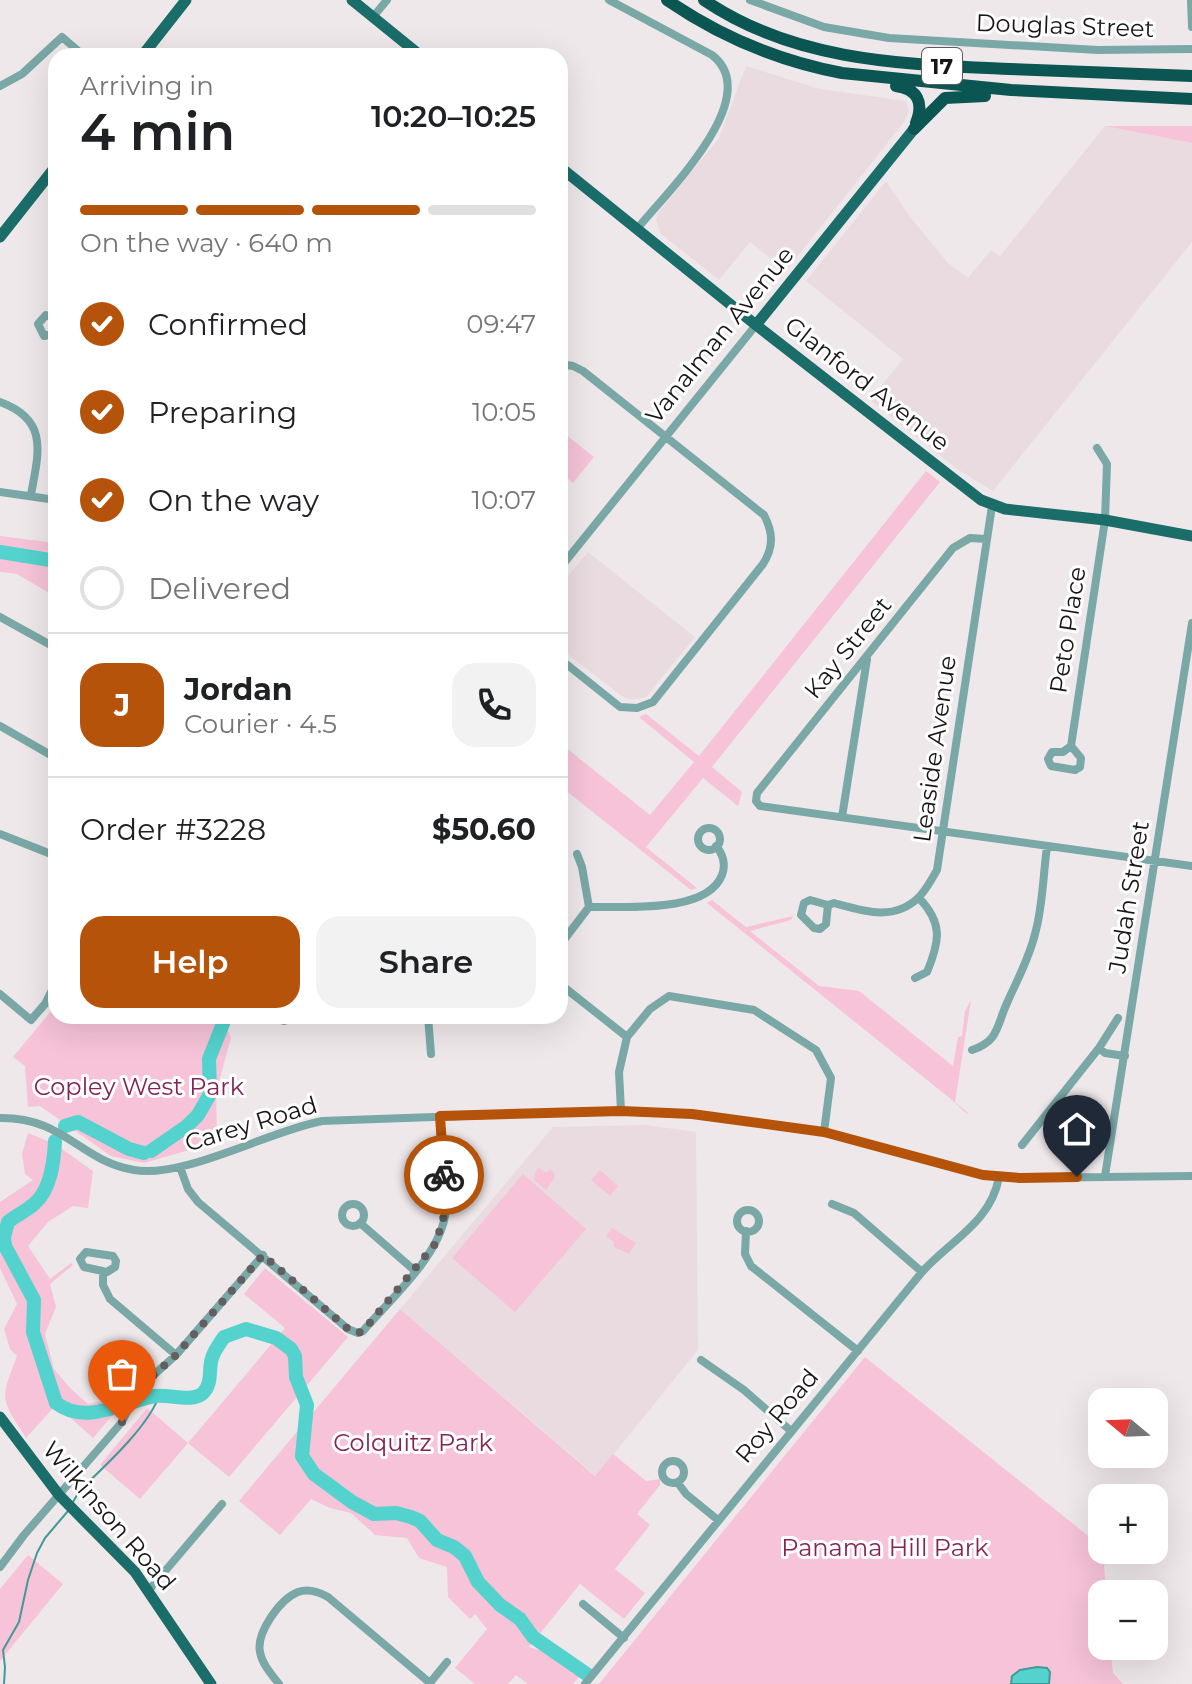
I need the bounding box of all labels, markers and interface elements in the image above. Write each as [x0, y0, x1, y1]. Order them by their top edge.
street label: Douglas Street [975, 8, 1155, 43]
road number: 17 [922, 48, 962, 84]
text: Arriving in [80, 70, 214, 102]
text: 10:20–10:25 [371, 98, 536, 135]
text: 4 min [80, 100, 235, 163]
text: On the way · 640 m [80, 227, 333, 259]
street label: Vanalman Avenue [639, 240, 800, 429]
icon: check [80, 302, 124, 346]
text: Confirmed [148, 306, 308, 343]
text: 09:47 [466, 308, 536, 340]
street label: Glanford Avenue [779, 310, 955, 457]
icon: check [80, 390, 124, 434]
text: Preparing [148, 394, 297, 431]
text: 10:05 [472, 396, 536, 428]
icon: check [80, 478, 124, 522]
text: On the way [148, 482, 319, 519]
text: 10:07 [472, 484, 536, 516]
street label: Peto Place [1043, 565, 1092, 695]
text: Delivered [148, 570, 291, 607]
street label: Kay Street [798, 591, 898, 704]
street label: Leaside Avenue [907, 654, 962, 844]
button: phone [452, 663, 536, 747]
text: Jordan [184, 671, 293, 708]
text: J [114, 687, 130, 724]
text: Courier · 4.5 [184, 708, 337, 740]
text: Order #3228 [80, 811, 266, 848]
text: $50.60 [432, 811, 536, 848]
street label: Judah Street [1102, 819, 1155, 976]
button: Help [80, 916, 300, 1008]
button: Share [316, 916, 536, 1008]
park label: Copley West Park [34, 1072, 245, 1101]
street label: Carey Road [181, 1090, 320, 1157]
pin [1043, 1095, 1111, 1177]
icon: home [1055, 1107, 1099, 1151]
courier [404, 1135, 484, 1215]
icon: bike [422, 1153, 466, 1197]
pin [88, 1340, 156, 1422]
icon: bag [100, 1352, 144, 1396]
street label: Roy Road [729, 1363, 824, 1469]
north arrow [1088, 1388, 1168, 1468]
map controls [1088, 1388, 1168, 1660]
park label: Colquitz Park [333, 1428, 494, 1457]
street label: Wilkinson Road [37, 1435, 182, 1596]
button: + [1088, 1484, 1168, 1564]
park label: Panama Hill Park [781, 1533, 989, 1562]
button: − [1088, 1580, 1168, 1660]

